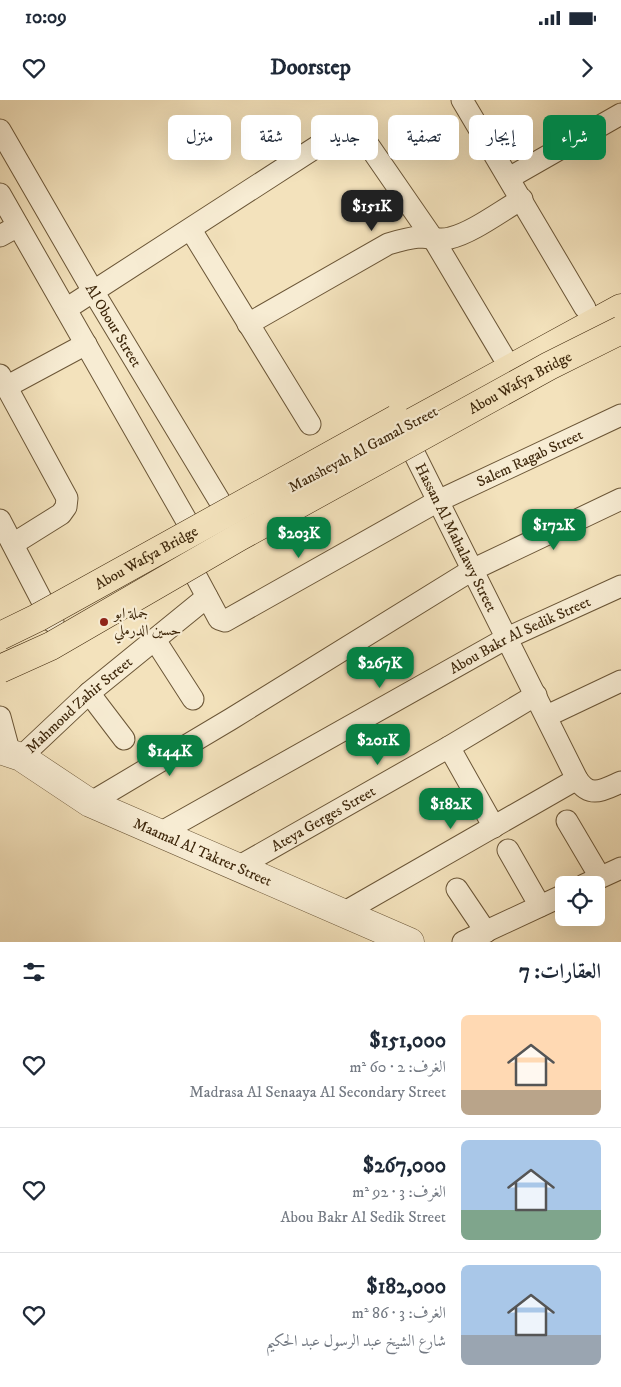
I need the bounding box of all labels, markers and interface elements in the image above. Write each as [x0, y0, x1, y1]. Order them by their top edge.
text: 10:09 [25, 6, 67, 29]
icon: heart [20, 54, 48, 82]
text: Doorstep [270, 54, 351, 81]
icon: forward [573, 54, 601, 82]
chip: منزل [168, 115, 231, 160]
chip: شقة [241, 115, 301, 160]
chip: جديد [311, 115, 378, 160]
chip: تصفية [388, 115, 459, 160]
chip: إيجار [469, 115, 533, 160]
chip: شراء [543, 115, 606, 160]
pin: $151K [337, 190, 407, 232]
text: $151K [352, 196, 392, 216]
street label: Al Obour Street [81, 281, 146, 371]
street label: Abou Wafya Bridge [465, 347, 575, 419]
street label: Mansheyah Al Gamal Street [285, 402, 441, 497]
street label: Salem Ragab Street [474, 425, 586, 492]
street label: Hassan Al Mahalawy Street [411, 460, 501, 616]
pin: $172K [519, 508, 589, 551]
text: $172K [533, 515, 575, 535]
pin: $203K [264, 516, 334, 559]
street label: Abou Wafya Bridge [92, 522, 201, 594]
text: $203K [278, 523, 320, 543]
street label: Abou Bakr Al Sedik Street [446, 592, 594, 678]
place label: جملة ابو حسين الدرملي [112, 604, 181, 644]
marker: جملة ابو حسين الدرملي [98, 616, 110, 628]
pin: $267K [345, 646, 415, 689]
street label: Mahmoud Zahir Street [22, 653, 136, 758]
text: $267K [358, 653, 402, 673]
pin: $201K [343, 724, 413, 766]
text: $201K [357, 730, 399, 750]
pin: $144K [135, 734, 205, 777]
text: $144K [148, 741, 192, 761]
street label: Ateya Gerges Street [268, 782, 379, 856]
pin: $182K [416, 788, 486, 830]
text: $182K [430, 794, 472, 814]
street label: Maamal Al Takrer Street [130, 814, 275, 891]
map controls [555, 876, 605, 926]
button: locate [555, 876, 605, 926]
icon: filters [20, 958, 48, 986]
text: العقارات: 7 [519, 959, 601, 985]
text: $151,000 [369, 1028, 446, 1054]
icon: home [501, 1035, 561, 1095]
icon: heart [20, 1051, 48, 1079]
text: الغرف: 2 · 60 m² [349, 1057, 446, 1077]
text: Madrasa Al Senaaya Al Secondary Street [189, 1082, 446, 1102]
text: $267,000 [363, 1153, 446, 1179]
icon: home [501, 1160, 561, 1220]
icon: heart [20, 1176, 48, 1204]
text: الغرف: 3 · 92 m² [352, 1182, 446, 1202]
text: Abou Bakr Al Sedik Street [280, 1207, 446, 1227]
text: $182,000 [366, 1274, 446, 1300]
icon: home [501, 1285, 561, 1345]
icon: heart [20, 1301, 48, 1329]
text: الغرف: 3 · 86 m² [352, 1303, 446, 1323]
text: شارع الشيخ عبد الرسول عبد الحكيم [266, 1331, 446, 1351]

